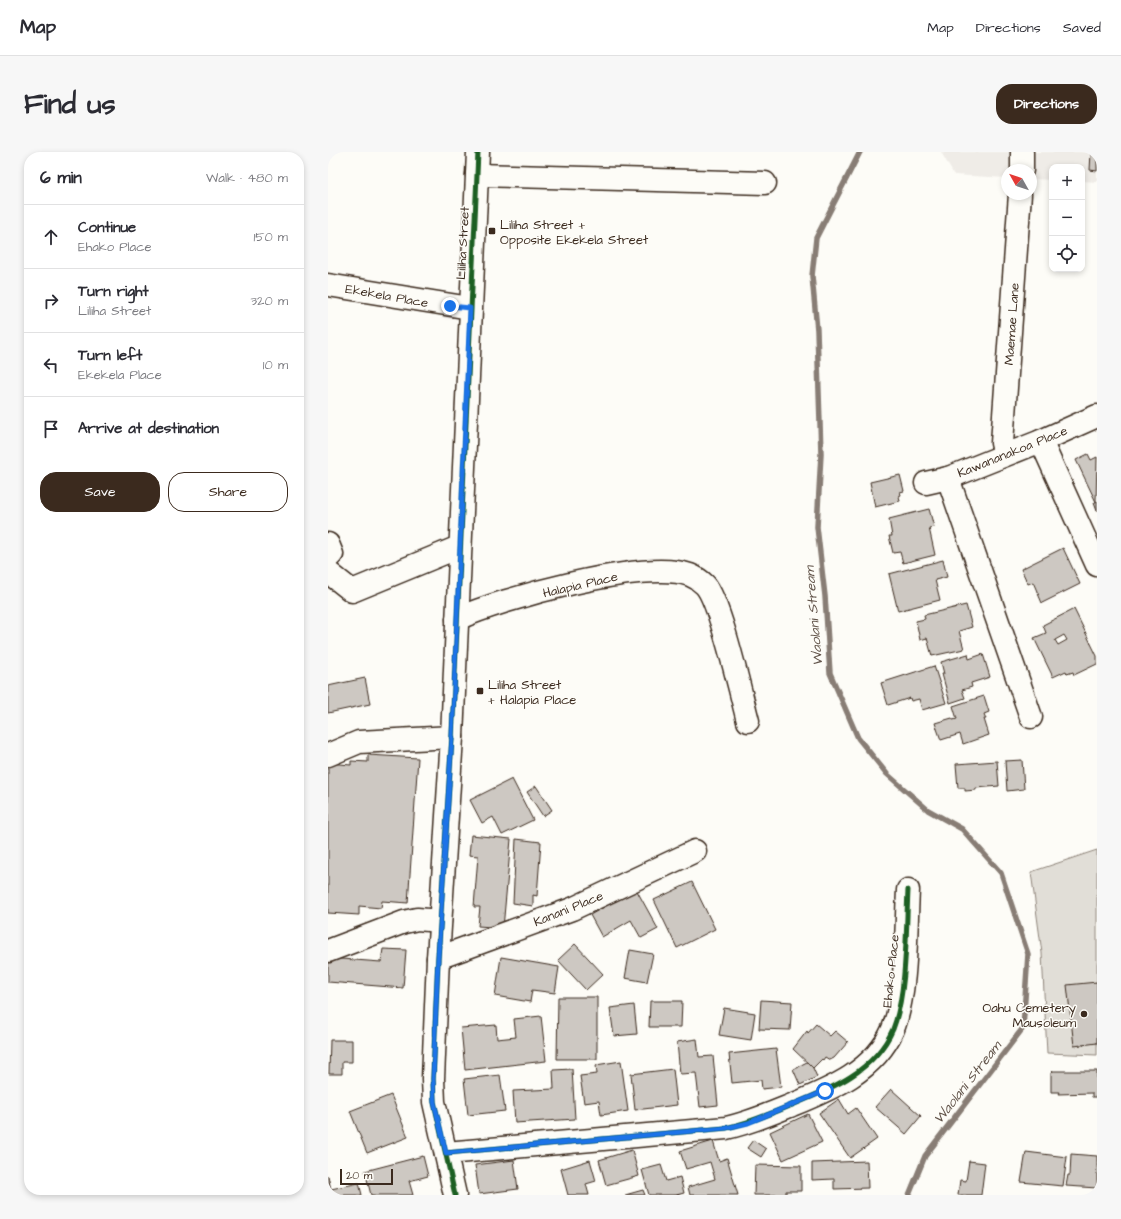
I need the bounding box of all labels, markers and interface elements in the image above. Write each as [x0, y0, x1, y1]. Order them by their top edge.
text: Map [20, 14, 56, 41]
text: Map [927, 18, 954, 38]
text: Directions [976, 18, 1041, 38]
text: Saved [1063, 18, 1101, 38]
button: Directions [996, 84, 1097, 124]
text: Find us [24, 85, 115, 124]
north arrow [1001, 164, 1037, 200]
map controls [1049, 164, 1085, 272]
button: + [1049, 164, 1085, 200]
text: 6 min [40, 166, 82, 190]
text: Walk · 480 m [206, 169, 288, 187]
button: − [1049, 200, 1085, 236]
street label: Liliha Street [452, 205, 474, 280]
place label: Liliha Street + Opposite Ekekela Street [500, 216, 649, 249]
text: Continue [78, 217, 136, 238]
icon: ahead [40, 226, 62, 248]
marker: Liliha Street + Opposite Ekekela Street [487, 226, 497, 236]
text: 150 m [254, 228, 288, 246]
button: locate [1049, 236, 1085, 272]
text: Ehako Place [78, 238, 151, 256]
street label: Ekekela Place [344, 280, 430, 312]
text: Turn right [78, 281, 149, 302]
street label: Maemae Lane [1000, 282, 1024, 366]
icon: right [40, 290, 62, 312]
text: 320 m [250, 292, 288, 310]
route end [441, 297, 459, 315]
text: Liliha Street [78, 302, 151, 320]
text: Turn left [78, 345, 142, 366]
icon: left [40, 354, 62, 376]
text: 10 m [263, 356, 288, 374]
text: Ekekela Place [78, 366, 162, 384]
icon: arrive [40, 418, 62, 440]
text: Arrive at destination [78, 418, 219, 439]
street label: Kawananakoa Place [955, 422, 1070, 482]
button: Save [40, 472, 160, 512]
button: Share [168, 472, 288, 512]
water label: Waolani Stream [799, 563, 828, 667]
street label: Halapia Place [541, 568, 619, 602]
place label: Liliha Street + Halapia Place [488, 676, 576, 709]
marker: Liliha Street + Halapia Place [475, 686, 485, 696]
street label: Kanani Place [531, 887, 606, 931]
street label: Ehako Place [878, 934, 904, 1009]
place label: Oahu Cemetery Mausoleum [982, 999, 1077, 1032]
marker: Oahu Cemetery Mausoleum [1079, 1009, 1089, 1019]
water label: Waolani Stream [929, 1035, 1008, 1128]
route start [816, 1082, 834, 1100]
scale bar [340, 1167, 393, 1186]
text: 20 m [346, 1168, 372, 1183]

